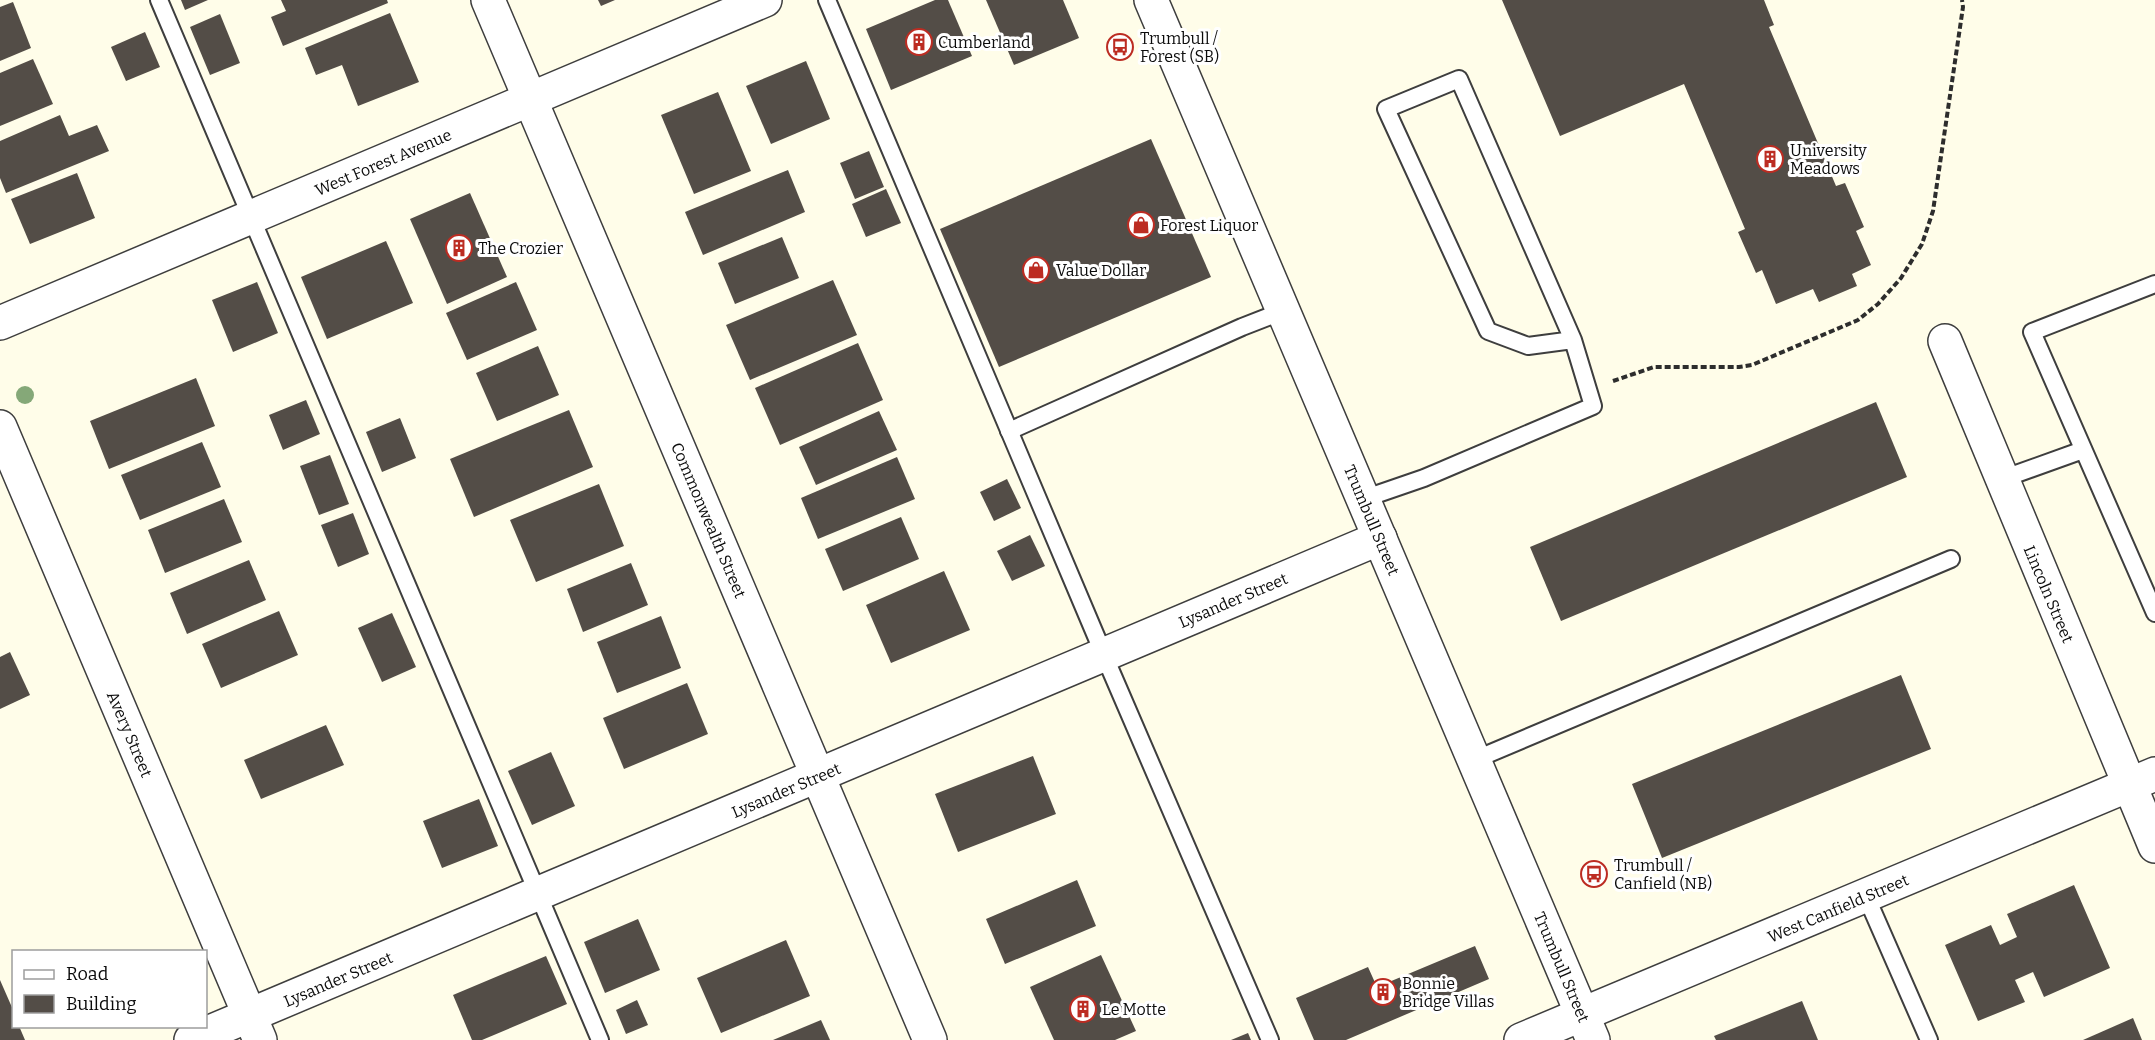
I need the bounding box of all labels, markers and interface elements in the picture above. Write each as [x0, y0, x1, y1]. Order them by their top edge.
building icon: Cumberland [904, 27, 934, 57]
place label: Trumbull / Forest (SB) [1140, 29, 1219, 66]
bus stop icon: Trumbull / Forest (SB) [1105, 32, 1135, 62]
place label: Cumberland [938, 33, 1031, 52]
street label: West Forest Avenue [312, 125, 454, 200]
place label: University Meadows [1790, 141, 1867, 178]
building icon: University Meadows [1755, 144, 1785, 174]
shop icon: Forest Liquor [1126, 210, 1156, 240]
place label: Forest Liquor [1160, 216, 1258, 235]
building icon: The Crozier [444, 233, 474, 263]
place label: The Crozier [478, 239, 563, 258]
shop icon: Value Dollar [1021, 255, 1051, 285]
place label: Value Dollar [1056, 261, 1146, 280]
street label: Commonwealth Street [667, 440, 750, 601]
street label: Trumbull Street [1340, 462, 1403, 578]
street label: Lincoln Street [2020, 543, 2078, 646]
street label: Lysander Street [1176, 569, 1291, 632]
street label: Avery Street [103, 688, 156, 780]
street label: Lysander Street [729, 759, 844, 822]
place label: Trumbull / Canfield (NB) [1614, 856, 1712, 893]
bus stop icon: Trumbull / Canfield (NB) [1579, 859, 1609, 889]
street label: West Canfield Street [1765, 870, 1912, 947]
street label: Trumbull Street [1530, 909, 1593, 1025]
street label: Lysander Street [281, 948, 396, 1011]
legend [12, 950, 207, 1028]
text: Road [66, 963, 109, 985]
place label: Bonnie Bridge Villas [1402, 974, 1494, 1011]
building icon: Bonnie Bridge Villas [1368, 977, 1398, 1007]
text: Building [66, 993, 137, 1015]
building icon: Le Motte [1068, 994, 1098, 1024]
place label: Le Motte [1102, 1000, 1166, 1019]

